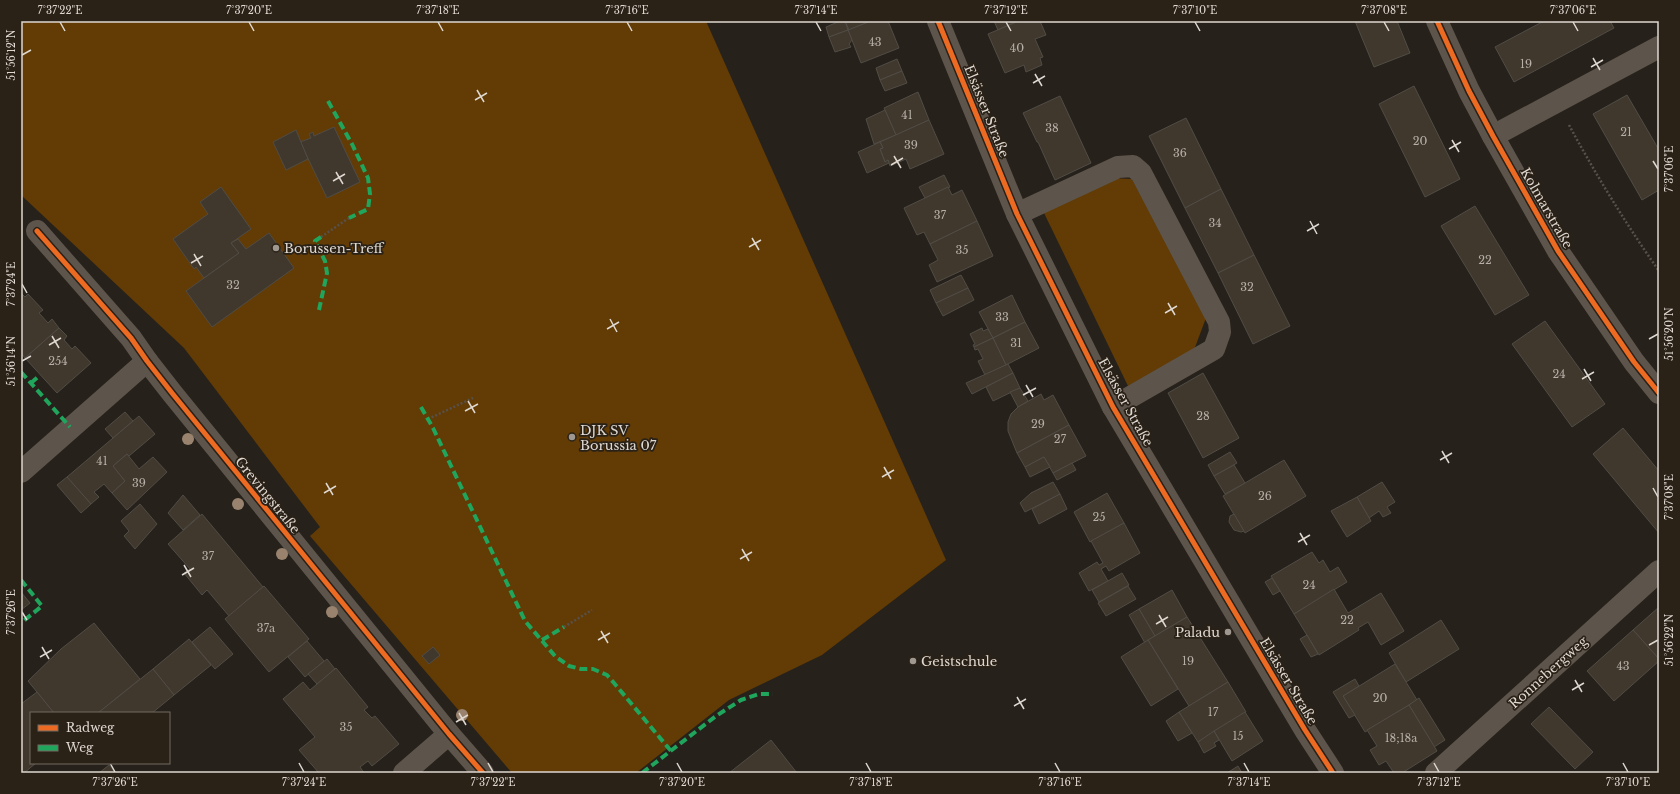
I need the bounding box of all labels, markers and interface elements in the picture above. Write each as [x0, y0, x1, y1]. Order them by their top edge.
text: 7°37'22"E [37, 4, 83, 17]
text: 7°37'20"E [226, 4, 272, 17]
text: 7°37'18"E [416, 4, 460, 17]
text: 7°37'16"E [605, 4, 649, 17]
text: 7°37'14"E [795, 4, 837, 17]
text: 7°37'12"E [984, 4, 1028, 17]
text: 7°37'10"E [1173, 4, 1217, 17]
text: 7°37'08"E [1361, 4, 1407, 17]
text: 7°37'06"E [1550, 4, 1596, 17]
text: 51°56'12"N [5, 30, 18, 80]
house number: 43 [868, 35, 882, 49]
house number: 40 [1010, 41, 1024, 55]
house number: 19 [1520, 57, 1532, 71]
street label: Elsässer Straße [960, 62, 1013, 160]
house number: 41 [901, 108, 913, 122]
house number: 38 [1045, 121, 1059, 135]
house number: 21 [1620, 125, 1632, 139]
house number: 20 [1413, 134, 1427, 148]
house number: 39 [904, 138, 918, 152]
house number: 36 [1173, 146, 1187, 160]
text: 7°37'06"E [1663, 146, 1676, 192]
street label: Kolmarstraße [1517, 165, 1577, 252]
house number: 37 [934, 208, 947, 222]
house number: 34 [1208, 216, 1222, 230]
place label: Borussen-Treff [284, 240, 385, 257]
marker: Borussen-Treff [271, 243, 281, 253]
house number: 35 [955, 243, 969, 257]
house number: 22 [1478, 253, 1492, 267]
text: 7°37'24"E [5, 262, 18, 306]
house number: 32 [226, 278, 240, 292]
house number: 32 [1240, 280, 1254, 294]
text: 51°56'20"N [1663, 307, 1676, 361]
house number: 33 [995, 310, 1009, 324]
text: 51°56'14"N [5, 336, 18, 386]
house number: 31 [1010, 336, 1022, 350]
house number: 254 [48, 354, 68, 368]
street label: Elsässer Straße [1094, 355, 1157, 449]
house number: 24 [1552, 367, 1566, 381]
house number: 28 [1196, 409, 1210, 423]
house number: 29 [1031, 417, 1045, 431]
place label: DJK SV Borussia 07 [580, 422, 657, 454]
marker: DJK SV Borussia 07 [567, 432, 577, 442]
house number: 27 [1054, 432, 1067, 446]
street label: Grevingstraße [231, 453, 304, 537]
house number: 41 [96, 454, 108, 468]
text: 7°37'08"E [1663, 474, 1676, 520]
house number: 39 [132, 476, 146, 490]
house number: 26 [1258, 489, 1272, 503]
house number: 25 [1092, 510, 1106, 524]
house number: 37 [202, 549, 215, 563]
house number: 24 [1302, 578, 1316, 592]
text: 7°37'26"E [5, 589, 18, 635]
house number: 22 [1340, 613, 1354, 627]
text: 51°56'22"N [1663, 614, 1676, 666]
house number: 37a [257, 621, 276, 635]
place label: Paladu [1175, 624, 1220, 641]
marker: Paladu [1223, 627, 1233, 637]
street label: Ronnebergweg [1505, 632, 1591, 712]
street label: Elsässer Straße [1256, 635, 1321, 728]
place label: Geistschule [921, 653, 997, 670]
house number: 19 [1182, 654, 1194, 668]
marker: Geistschule [908, 656, 918, 666]
house number: 43 [1616, 659, 1630, 673]
house number: 20 [1373, 691, 1387, 705]
house number: 17 [1208, 705, 1219, 719]
legend [30, 712, 170, 764]
text: Radweg [66, 720, 115, 735]
house number: 35 [339, 720, 353, 734]
house number: 15 [1232, 729, 1244, 743]
house number: 18;18a [1385, 731, 1418, 745]
text: Weg [65, 740, 94, 755]
text: 7°37'26"E [92, 776, 138, 789]
text: 7°37'24"E [282, 776, 326, 789]
text: 7°37'22"E [470, 776, 516, 789]
text: 7°37'20"E [659, 776, 705, 789]
text: 7°37'18"E [849, 776, 893, 789]
text: 7°37'16"E [1038, 776, 1082, 789]
text: 7°37'14"E [1228, 776, 1270, 789]
text: 7°37'12"E [1417, 776, 1461, 789]
text: 7°37'10"E [1606, 776, 1650, 789]

